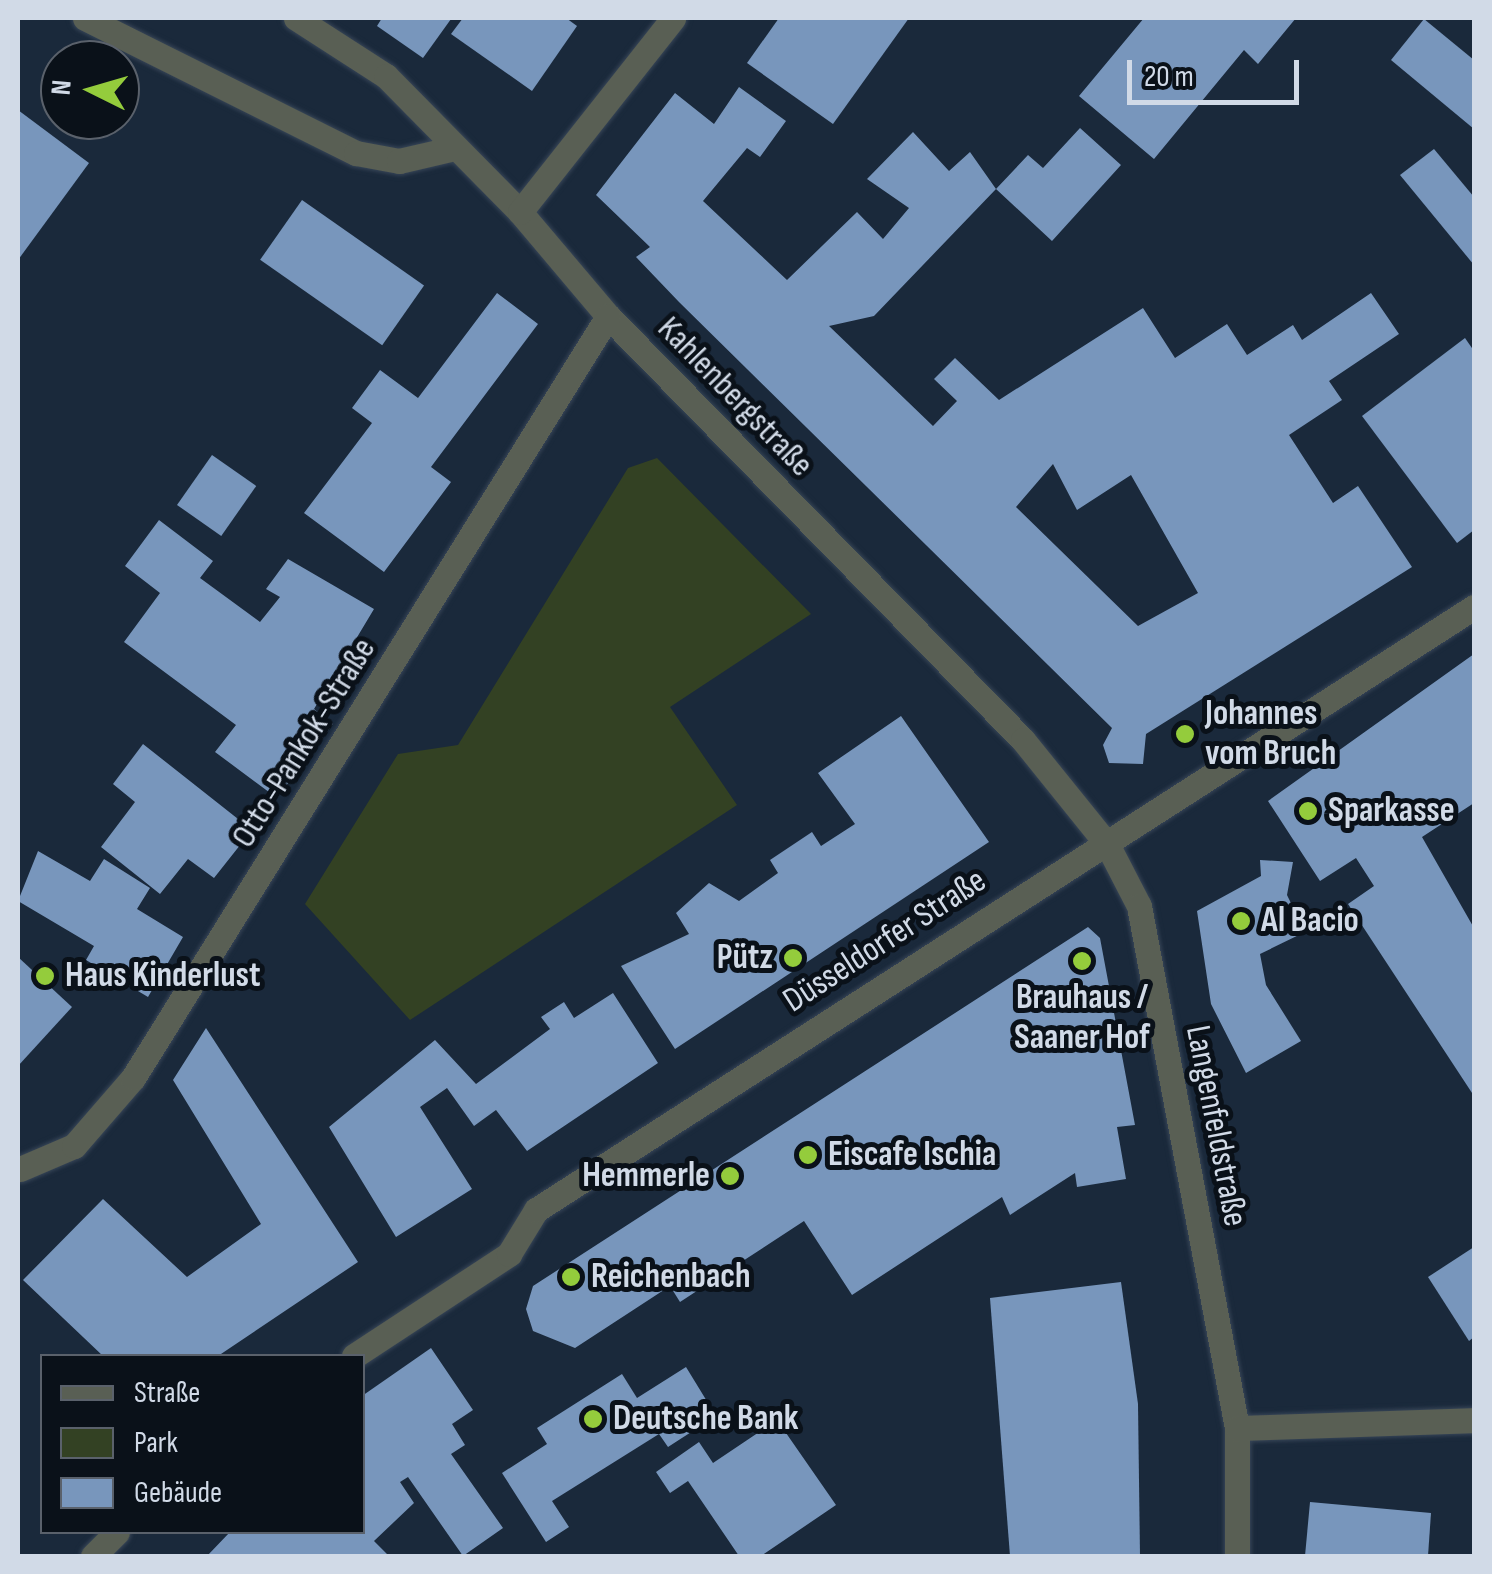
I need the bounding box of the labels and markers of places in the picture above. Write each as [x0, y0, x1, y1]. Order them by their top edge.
place label: Johannes vom Bruch [1205, 693, 1336, 775]
marker: Johannes vom Bruch [1174, 723, 1196, 745]
place label: Sparkasse [1328, 790, 1455, 832]
marker: Sparkasse [1297, 800, 1319, 822]
place label: Al Bacio [1261, 900, 1359, 942]
marker: Al Bacio [1230, 910, 1252, 932]
place label: Pütz [717, 937, 773, 979]
marker: Pütz [782, 947, 804, 969]
marker: Brauhaus / Saaner Hof [1071, 950, 1093, 972]
place label: Haus Kinderlust [65, 955, 260, 997]
marker: Haus Kinderlust [34, 965, 56, 987]
place label: Brauhaus / Saaner Hof [1014, 977, 1150, 1059]
place label: Eiscafe Ischia [828, 1134, 996, 1176]
marker: Eiscafe Ischia [797, 1144, 819, 1166]
place label: Hemmerle [582, 1155, 710, 1197]
marker: Hemmerle [719, 1165, 741, 1187]
place label: Reichenbach [591, 1256, 751, 1298]
marker: Reichenbach [560, 1266, 582, 1288]
place label: Deutsche Bank [613, 1398, 799, 1440]
marker: Deutsche Bank [582, 1408, 604, 1430]

